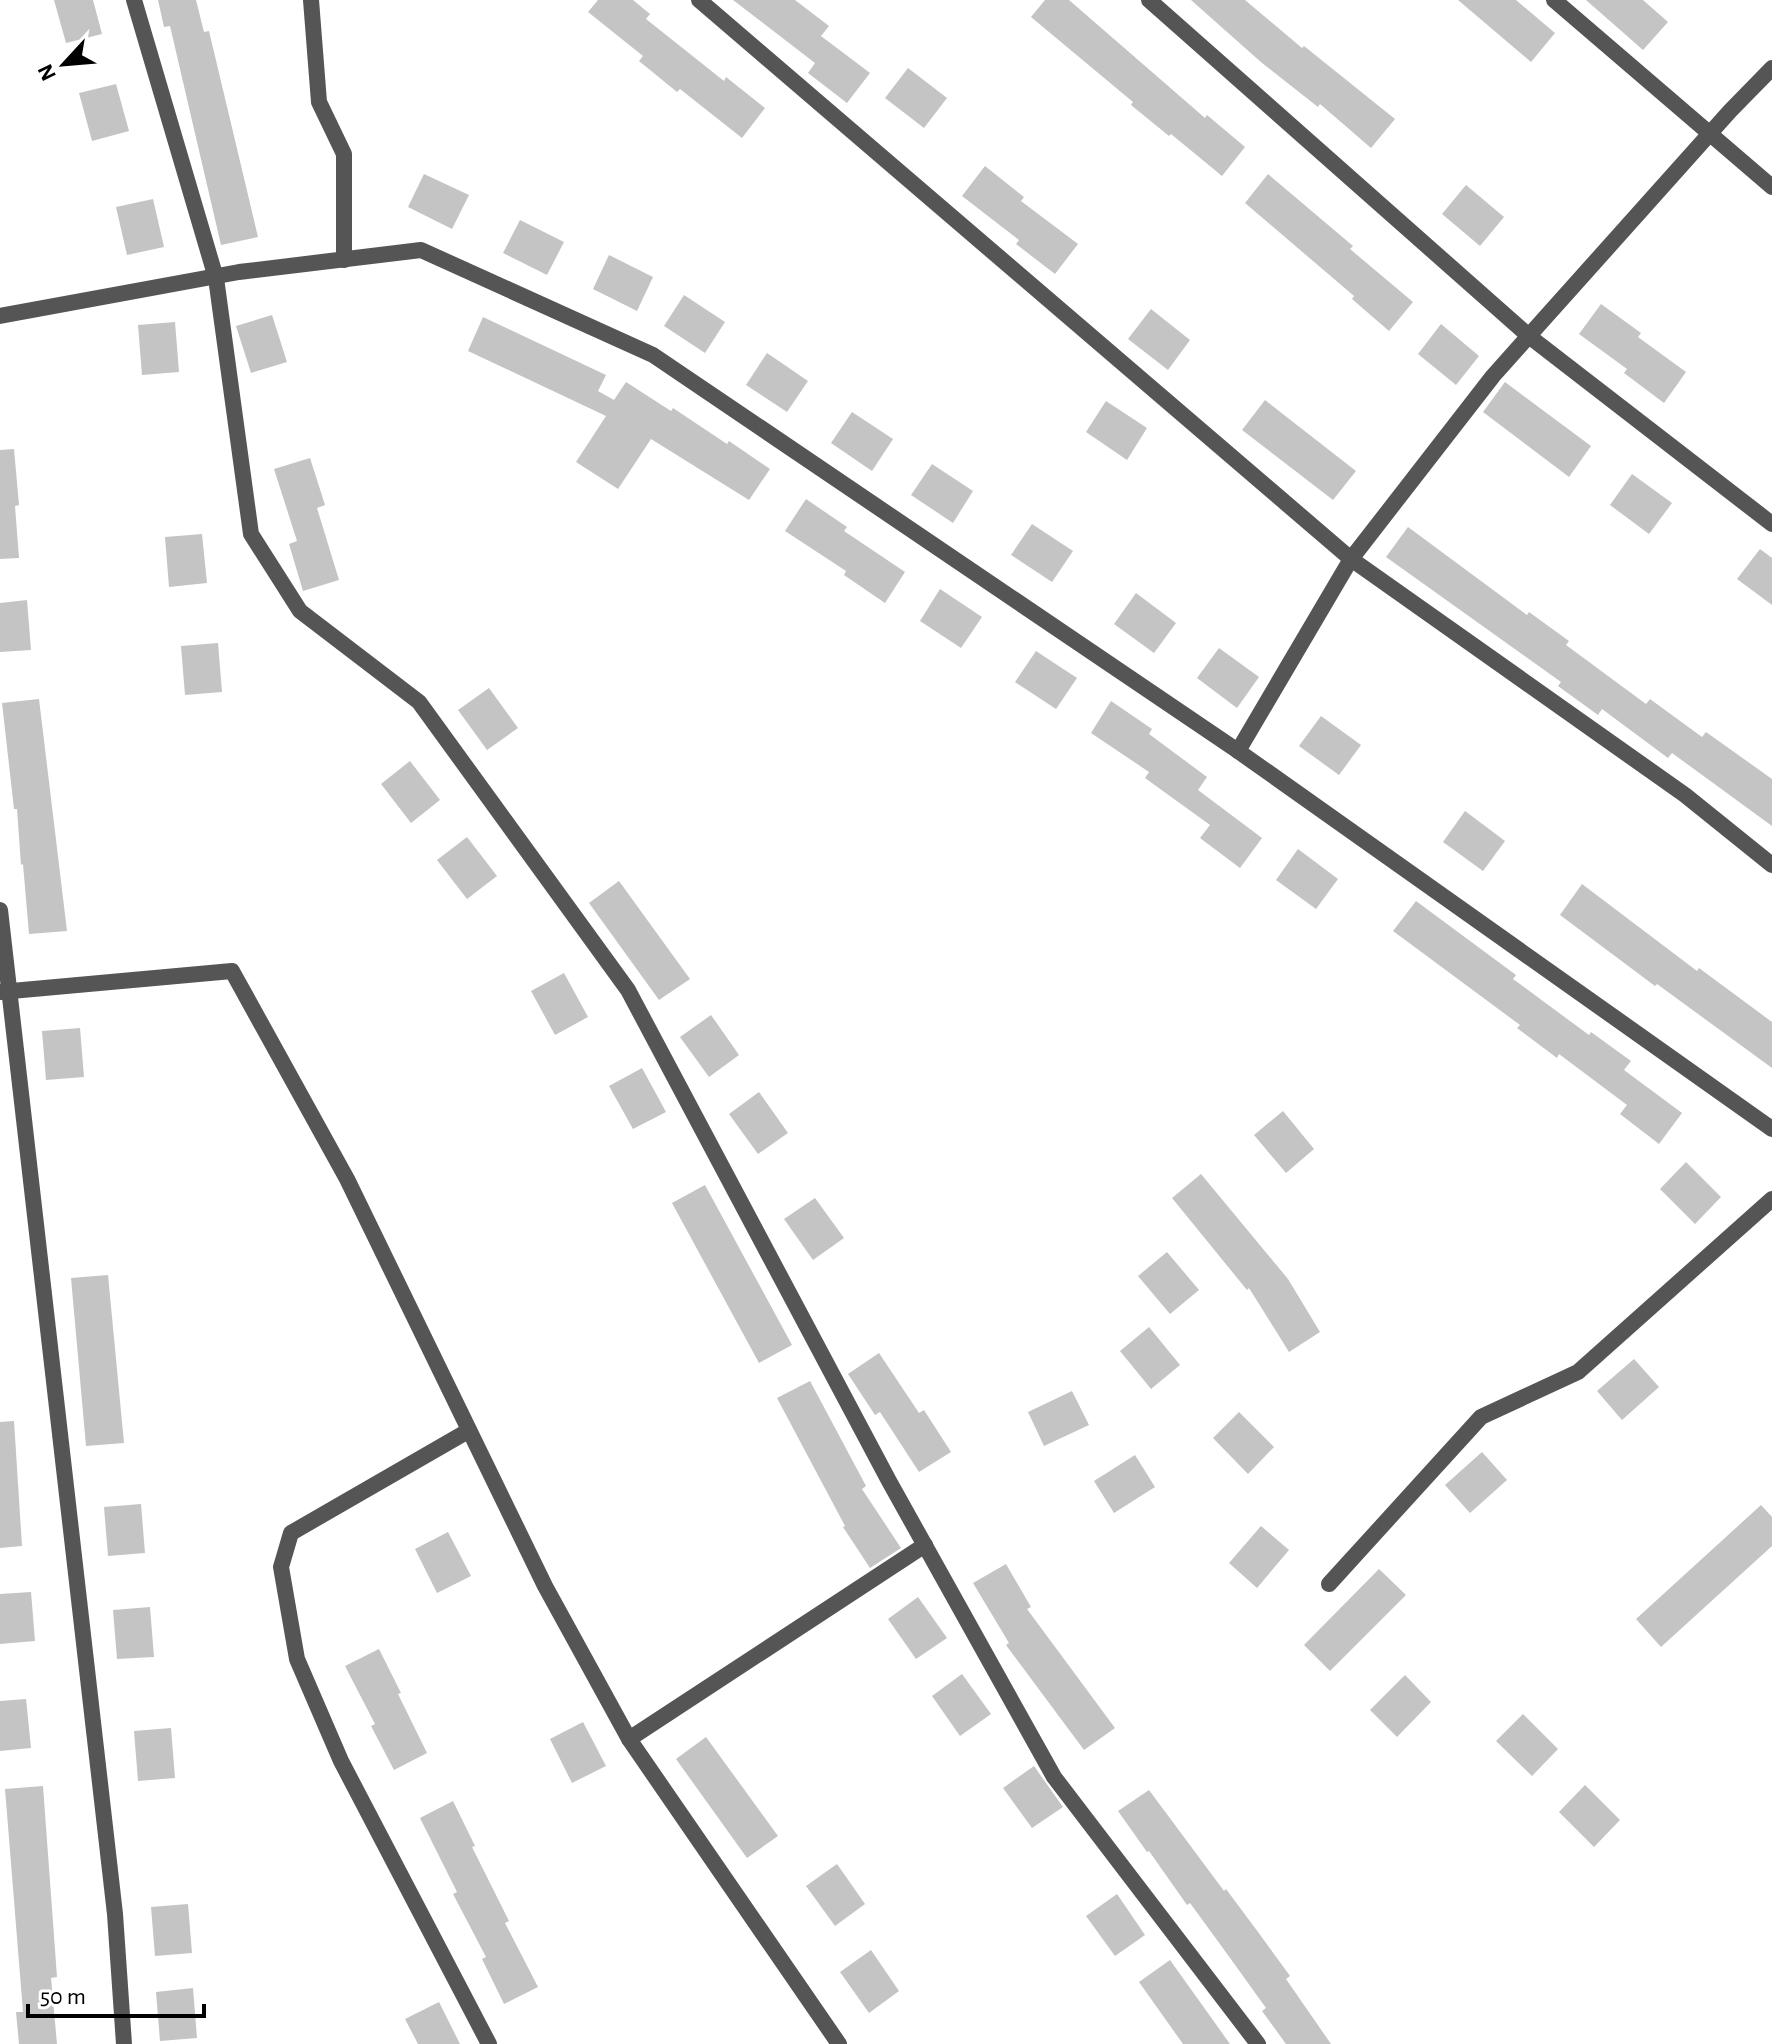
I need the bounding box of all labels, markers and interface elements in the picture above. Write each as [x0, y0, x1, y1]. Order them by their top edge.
north arrow [24, 24, 104, 104]
text: N [34, 61, 60, 84]
scale bar [28, 1968, 204, 2018]
text: 50 m [40, 1985, 86, 2009]

